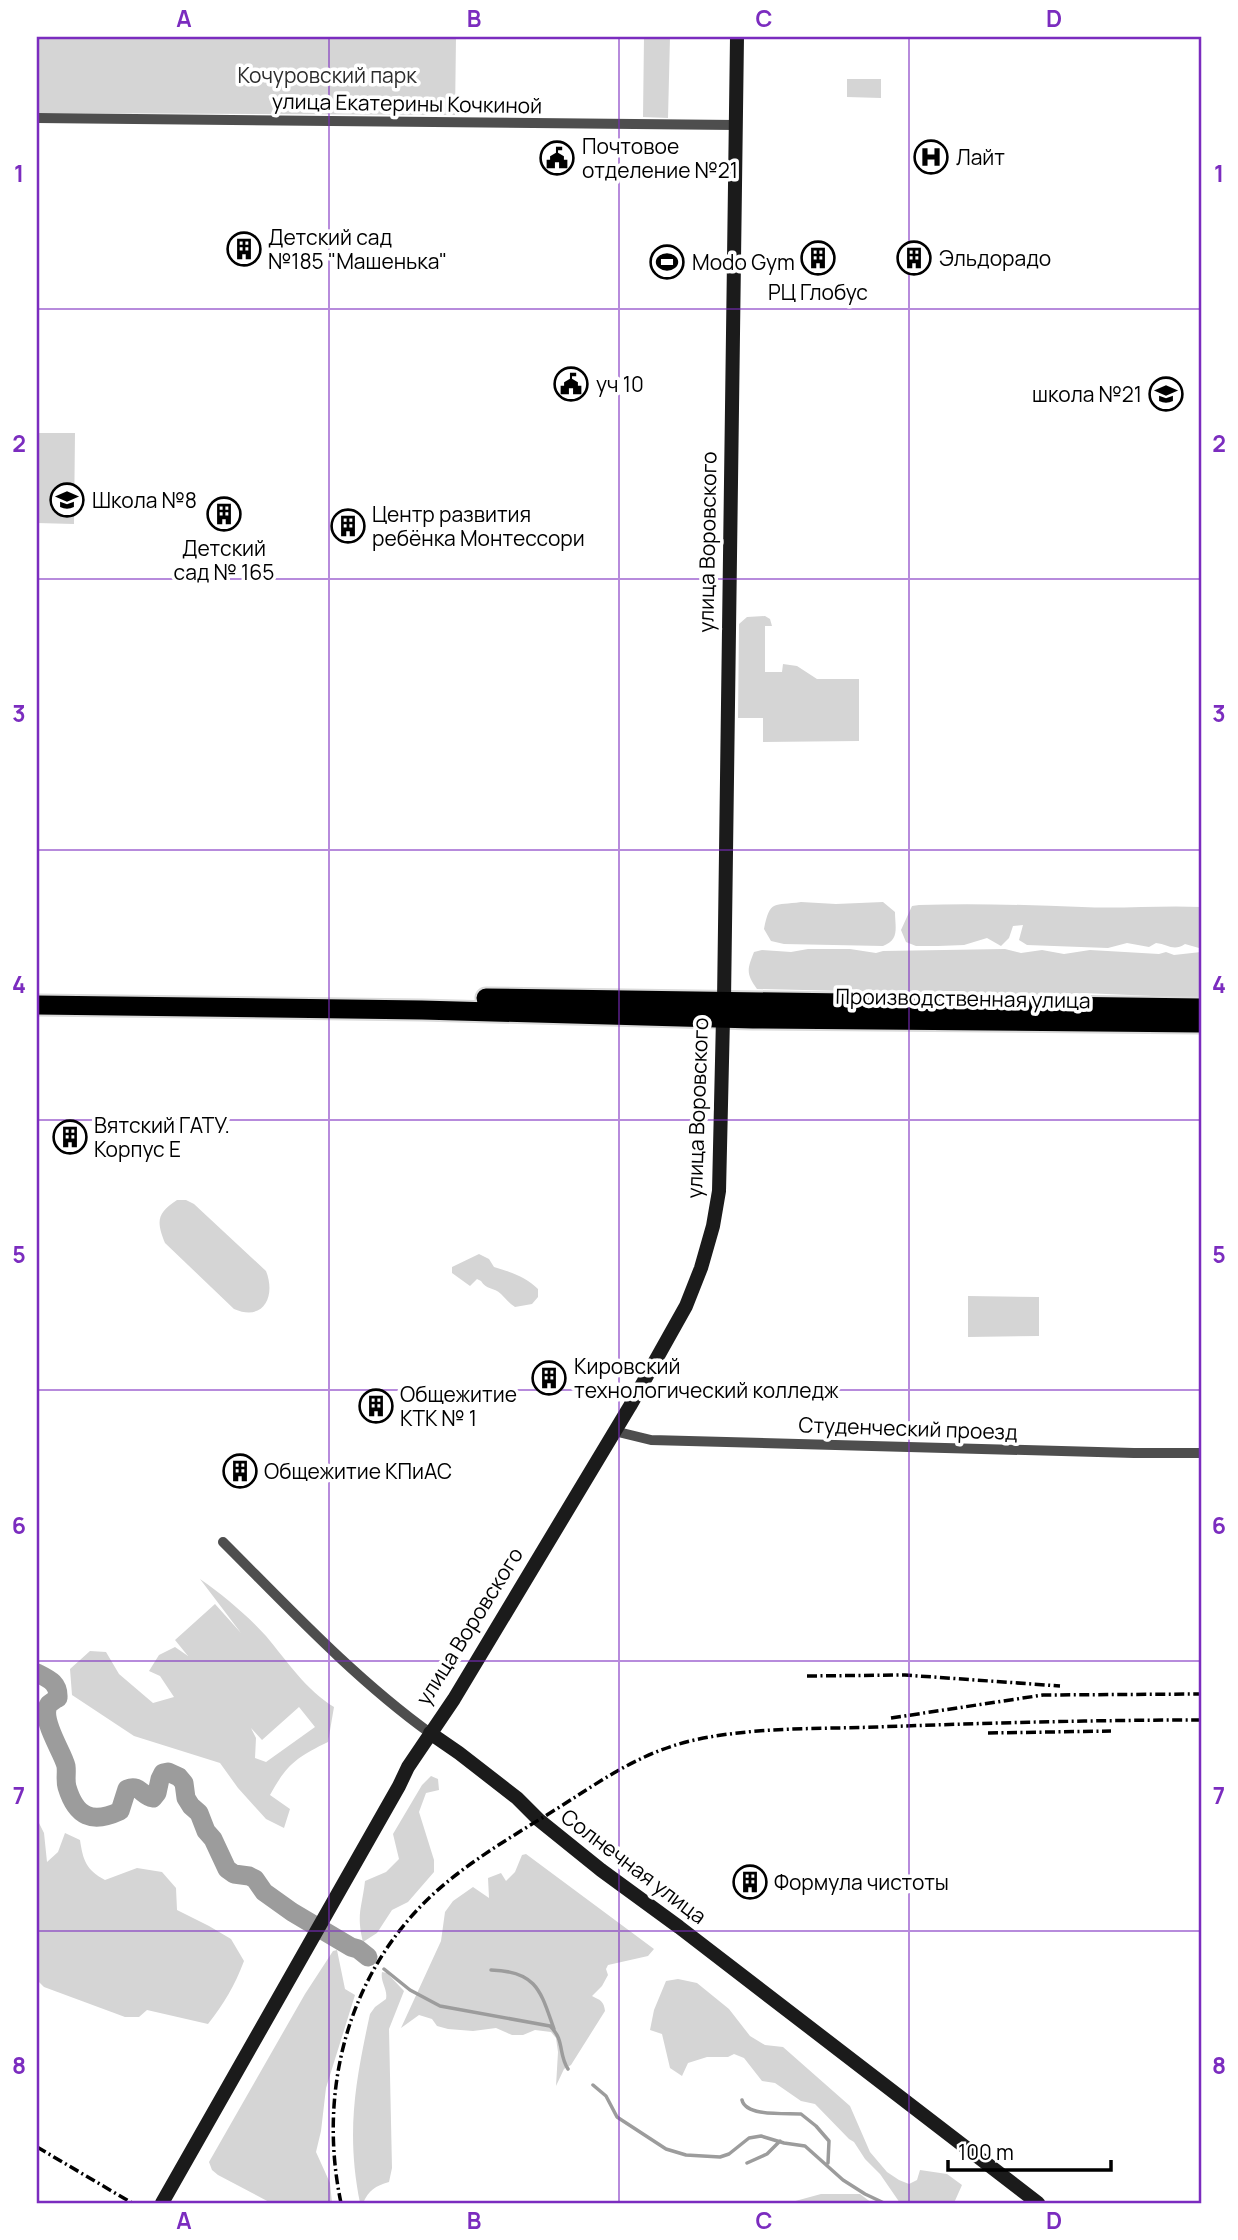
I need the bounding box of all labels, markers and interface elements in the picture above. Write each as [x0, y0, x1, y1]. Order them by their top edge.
text: A [176, 2, 192, 34]
text: B [467, 2, 481, 34]
text: C [756, 2, 773, 34]
text: D [1046, 2, 1062, 34]
park label: Кочуровский парк [237, 61, 417, 89]
street label: улица Екатерины Кочкиной [272, 87, 542, 119]
place label: Почтовое отделение №21 [582, 132, 738, 184]
hospital icon: Лайт [912, 138, 950, 176]
public building icon: Почтовое отделение №21 [538, 139, 576, 177]
place label: Лайт [956, 143, 1005, 171]
text: 1 [14, 157, 24, 189]
text: 1 [1214, 157, 1224, 189]
place label: Детский сад №185 "Машенька" [268, 223, 447, 275]
building icon: Детский сад №185 "Машенька" [225, 230, 263, 268]
building icon: РЦ Глобус [799, 239, 837, 277]
building icon: Эльдорадо [895, 239, 933, 277]
sports icon: Modo Gym [648, 243, 686, 281]
place label: Эльдорадо [939, 244, 1051, 272]
place label: Modo Gym [692, 248, 795, 276]
place label: РЦ Глобус [768, 278, 868, 306]
public building icon: уч 10 [552, 365, 590, 403]
place label: уч 10 [596, 370, 644, 398]
school or university icon: школа №21 [1147, 375, 1185, 413]
place label: школа №21 [1032, 380, 1142, 408]
text: 2 [12, 427, 26, 459]
text: 2 [1212, 427, 1226, 459]
street label: улица Воровского [691, 451, 723, 633]
school or university icon: Школа №8 [48, 481, 86, 519]
place label: Школа №8 [92, 486, 197, 514]
building icon: Детский сад № 165 [205, 495, 243, 533]
place label: Центр развития ребёнка Монтессори [372, 500, 585, 552]
building icon: Центр развития ребёнка Монтессори [329, 507, 367, 545]
place label: Детский сад № 165 [174, 534, 274, 586]
text: 3 [12, 697, 26, 729]
text: 3 [1212, 697, 1226, 729]
text: 4 [12, 968, 26, 1000]
text: 4 [1212, 968, 1226, 1000]
street label: Производственная улица [835, 982, 1091, 1014]
street label: улица Воровского [680, 1017, 714, 1199]
place label: Вятский ГАТУ. Корпус Е [94, 1111, 230, 1163]
building icon: Вятский ГАТУ. Корпус Е [51, 1118, 89, 1156]
text: 5 [12, 1238, 26, 1270]
text: 5 [1212, 1238, 1226, 1270]
place label: Кировский технологический колледж [574, 1352, 839, 1404]
building icon: Кировский технологический колледж [530, 1359, 568, 1397]
place label: Общежитие КТК № 1 [400, 1380, 517, 1432]
building icon: Общежитие КТК № 1 [357, 1387, 395, 1425]
street label: Студенческий проезд [798, 1410, 1018, 1446]
building icon: Общежитие КПиАС [221, 1452, 259, 1490]
place label: Общежитие КПиАС [264, 1457, 452, 1485]
text: 6 [12, 1509, 26, 1541]
text: 6 [1212, 1509, 1226, 1541]
street label: улица Воровского [409, 1542, 529, 1710]
text: 7 [13, 1779, 25, 1811]
text: 7 [1213, 1779, 1225, 1811]
street label: Солнечная улица [556, 1802, 712, 1930]
building icon: Формула чистоты [731, 1863, 769, 1901]
place label: Формула чистоты [774, 1868, 949, 1896]
text: 8 [12, 2049, 26, 2081]
text: 8 [1212, 2049, 1226, 2081]
scale bar [948, 2128, 1110, 2172]
text: 100 m [958, 2138, 1014, 2166]
text: A [176, 2204, 192, 2236]
text: B [467, 2204, 481, 2236]
text: C [756, 2204, 773, 2236]
text: D [1046, 2204, 1062, 2236]

